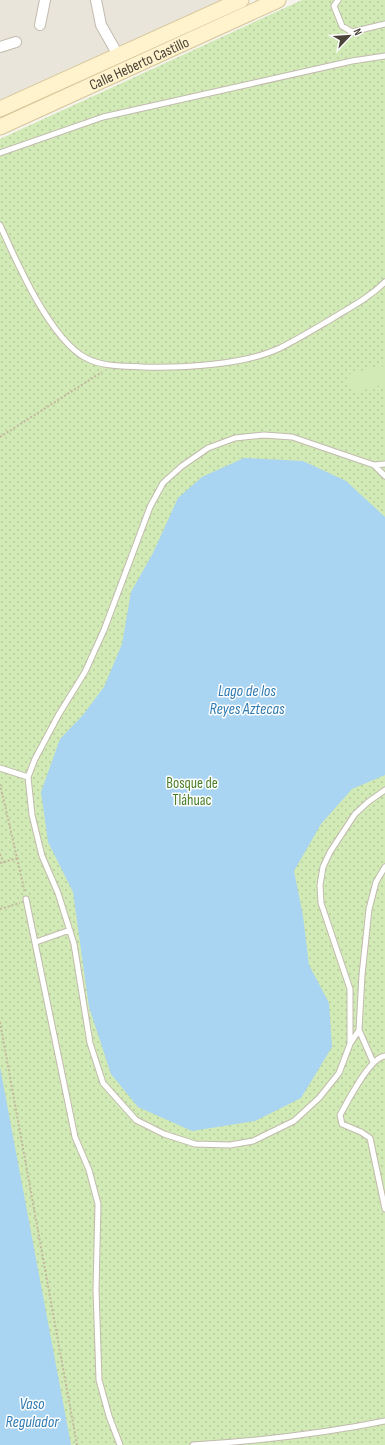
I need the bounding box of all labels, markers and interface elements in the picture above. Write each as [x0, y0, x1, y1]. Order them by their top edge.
north arrow [329, 16, 369, 56]
text: N [350, 27, 365, 38]
street label: Calle Heberto Castillo [86, 32, 192, 94]
water label: Lago de los Reyes Aztecas [209, 682, 285, 719]
park label: Bosque de Tláhuac [166, 774, 218, 810]
water label: Vaso Regulador [5, 1395, 59, 1432]

